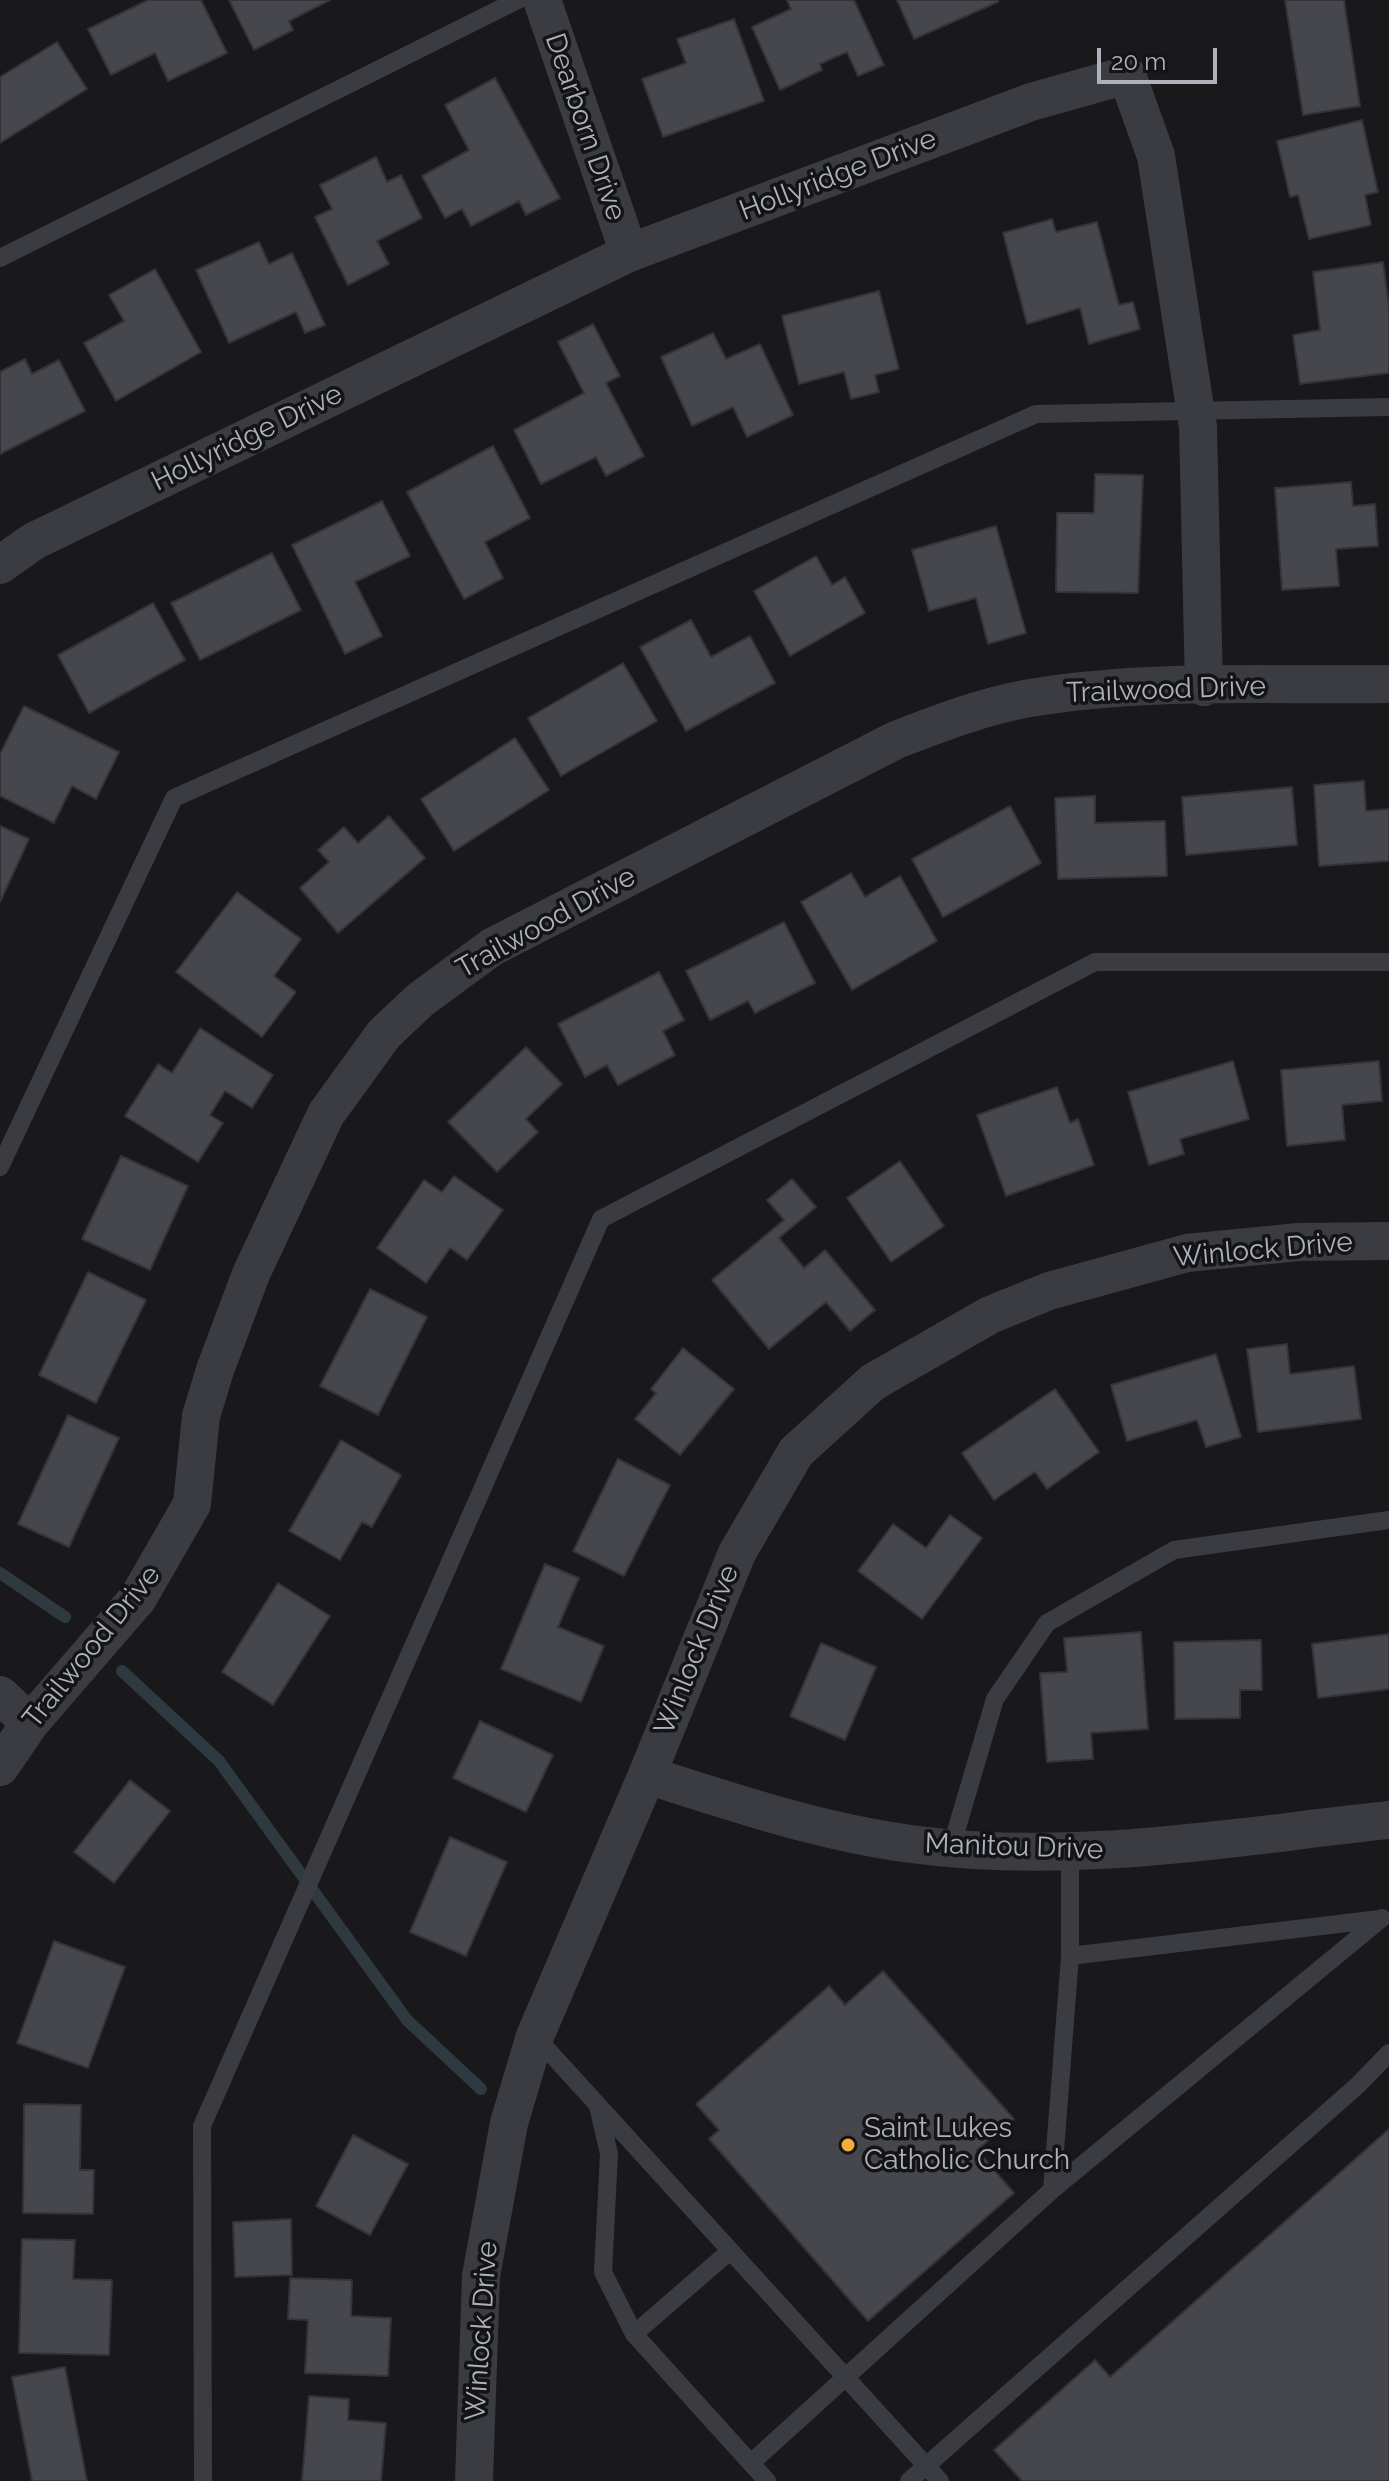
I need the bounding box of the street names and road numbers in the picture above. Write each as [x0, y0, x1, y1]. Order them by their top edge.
street label: Dearborn Drive [537, 29, 633, 225]
street label: Hollyridge Drive [735, 122, 941, 228]
street label: Hollyridge Drive [146, 377, 348, 499]
street label: Trailwood Drive [1066, 670, 1266, 710]
street label: Trailwood Drive [450, 860, 642, 986]
street label: Winlock Drive [1172, 1225, 1354, 1275]
street label: Trailwood Drive [16, 1559, 168, 1735]
street label: Winlock Drive [648, 1560, 746, 1740]
street label: Manitou Drive [924, 1827, 1104, 1867]
street label: Winlock Drive [459, 2240, 505, 2422]

